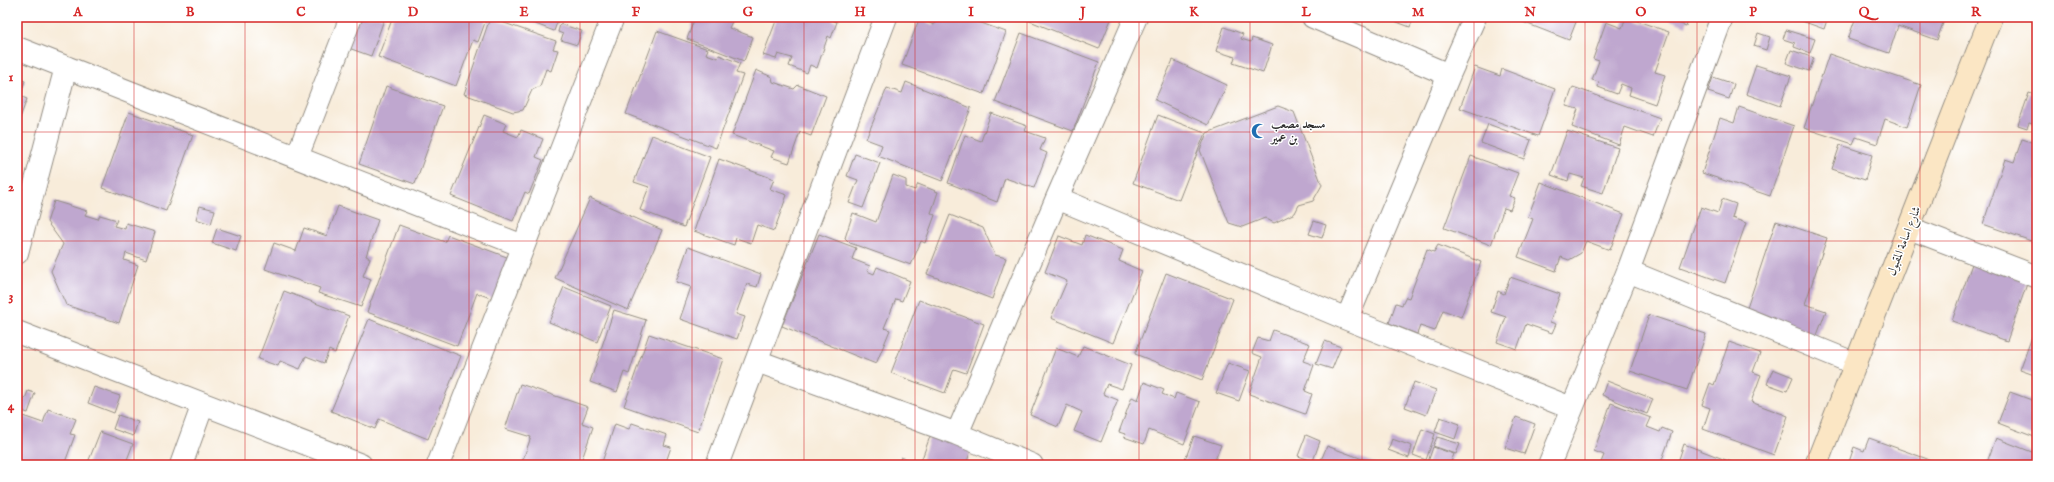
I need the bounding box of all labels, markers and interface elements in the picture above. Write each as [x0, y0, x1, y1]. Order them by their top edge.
text: A [73, 4, 84, 21]
text: B [186, 4, 195, 21]
text: C [296, 4, 306, 21]
text: D [408, 4, 419, 21]
text: E [519, 4, 529, 21]
text: F [632, 4, 641, 21]
text: G [743, 4, 754, 21]
text: H [854, 4, 866, 21]
text: I [968, 4, 974, 21]
text: J [1078, 4, 1086, 21]
text: K [1189, 4, 1199, 21]
text: L [1300, 4, 1311, 21]
text: M [1412, 4, 1425, 21]
text: N [1523, 4, 1536, 21]
text: O [1636, 4, 1647, 21]
text: P [1749, 4, 1757, 21]
text: Q [1859, 4, 1879, 21]
text: R [1971, 4, 1982, 21]
text: 1 [9, 69, 14, 86]
place label: مسجد مصعب بن عمير [1269, 117, 1326, 146]
mosque icon: مسجد مصعب بن عمير [1250, 122, 1268, 140]
text: 2 [8, 179, 14, 196]
street label: شارع اسامة المقبول [1884, 204, 1927, 279]
text: 3 [9, 288, 14, 305]
text: 4 [8, 398, 15, 415]

